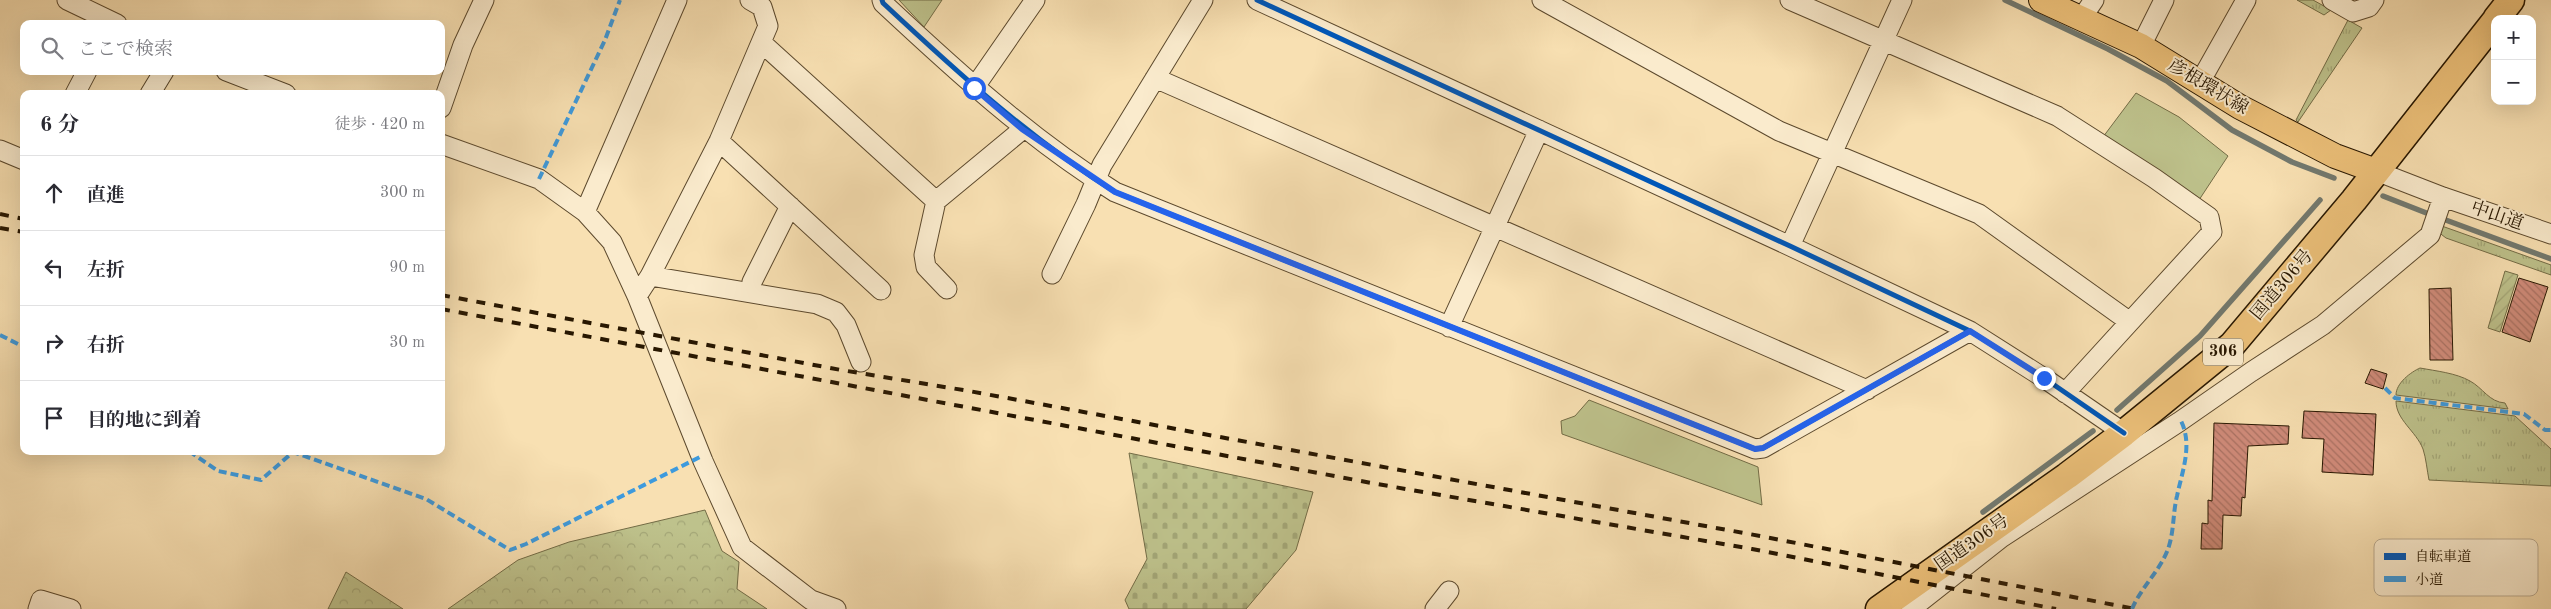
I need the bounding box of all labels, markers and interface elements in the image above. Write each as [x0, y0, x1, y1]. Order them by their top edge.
map controls [2491, 15, 2536, 105]
button: + [2491, 15, 2536, 60]
search box [20, 20, 445, 75]
icon: search [38, 34, 66, 62]
text: ここで検索 [78, 41, 173, 60]
street label: 彦根環状線 [2165, 54, 2252, 118]
button: − [2491, 60, 2536, 105]
route start [963, 77, 986, 100]
text: 6 分 [40, 115, 79, 136]
text: 徒歩 · 420 m [335, 117, 425, 133]
icon: ahead [40, 179, 68, 207]
text: 300 m [380, 185, 425, 201]
text: 直進 [87, 187, 125, 206]
street label: 中山道 [2469, 197, 2526, 233]
street label: 国道306号 [2246, 245, 2316, 323]
icon: left [40, 254, 68, 282]
text: 90 m [389, 260, 425, 276]
text: 左折 [87, 262, 125, 281]
icon: right [40, 329, 68, 357]
text: 30 m [389, 335, 425, 351]
text: 右折 [87, 337, 125, 356]
road number: 306 [2203, 338, 2243, 366]
route end [2033, 367, 2056, 390]
icon: arrive [40, 404, 68, 432]
text: 目的地に到着 [87, 412, 201, 431]
street label: 国道306号 [1931, 510, 2012, 575]
legend [2374, 539, 2538, 596]
text: 自転車道 [2415, 549, 2471, 564]
text: 小道 [2415, 572, 2443, 587]

